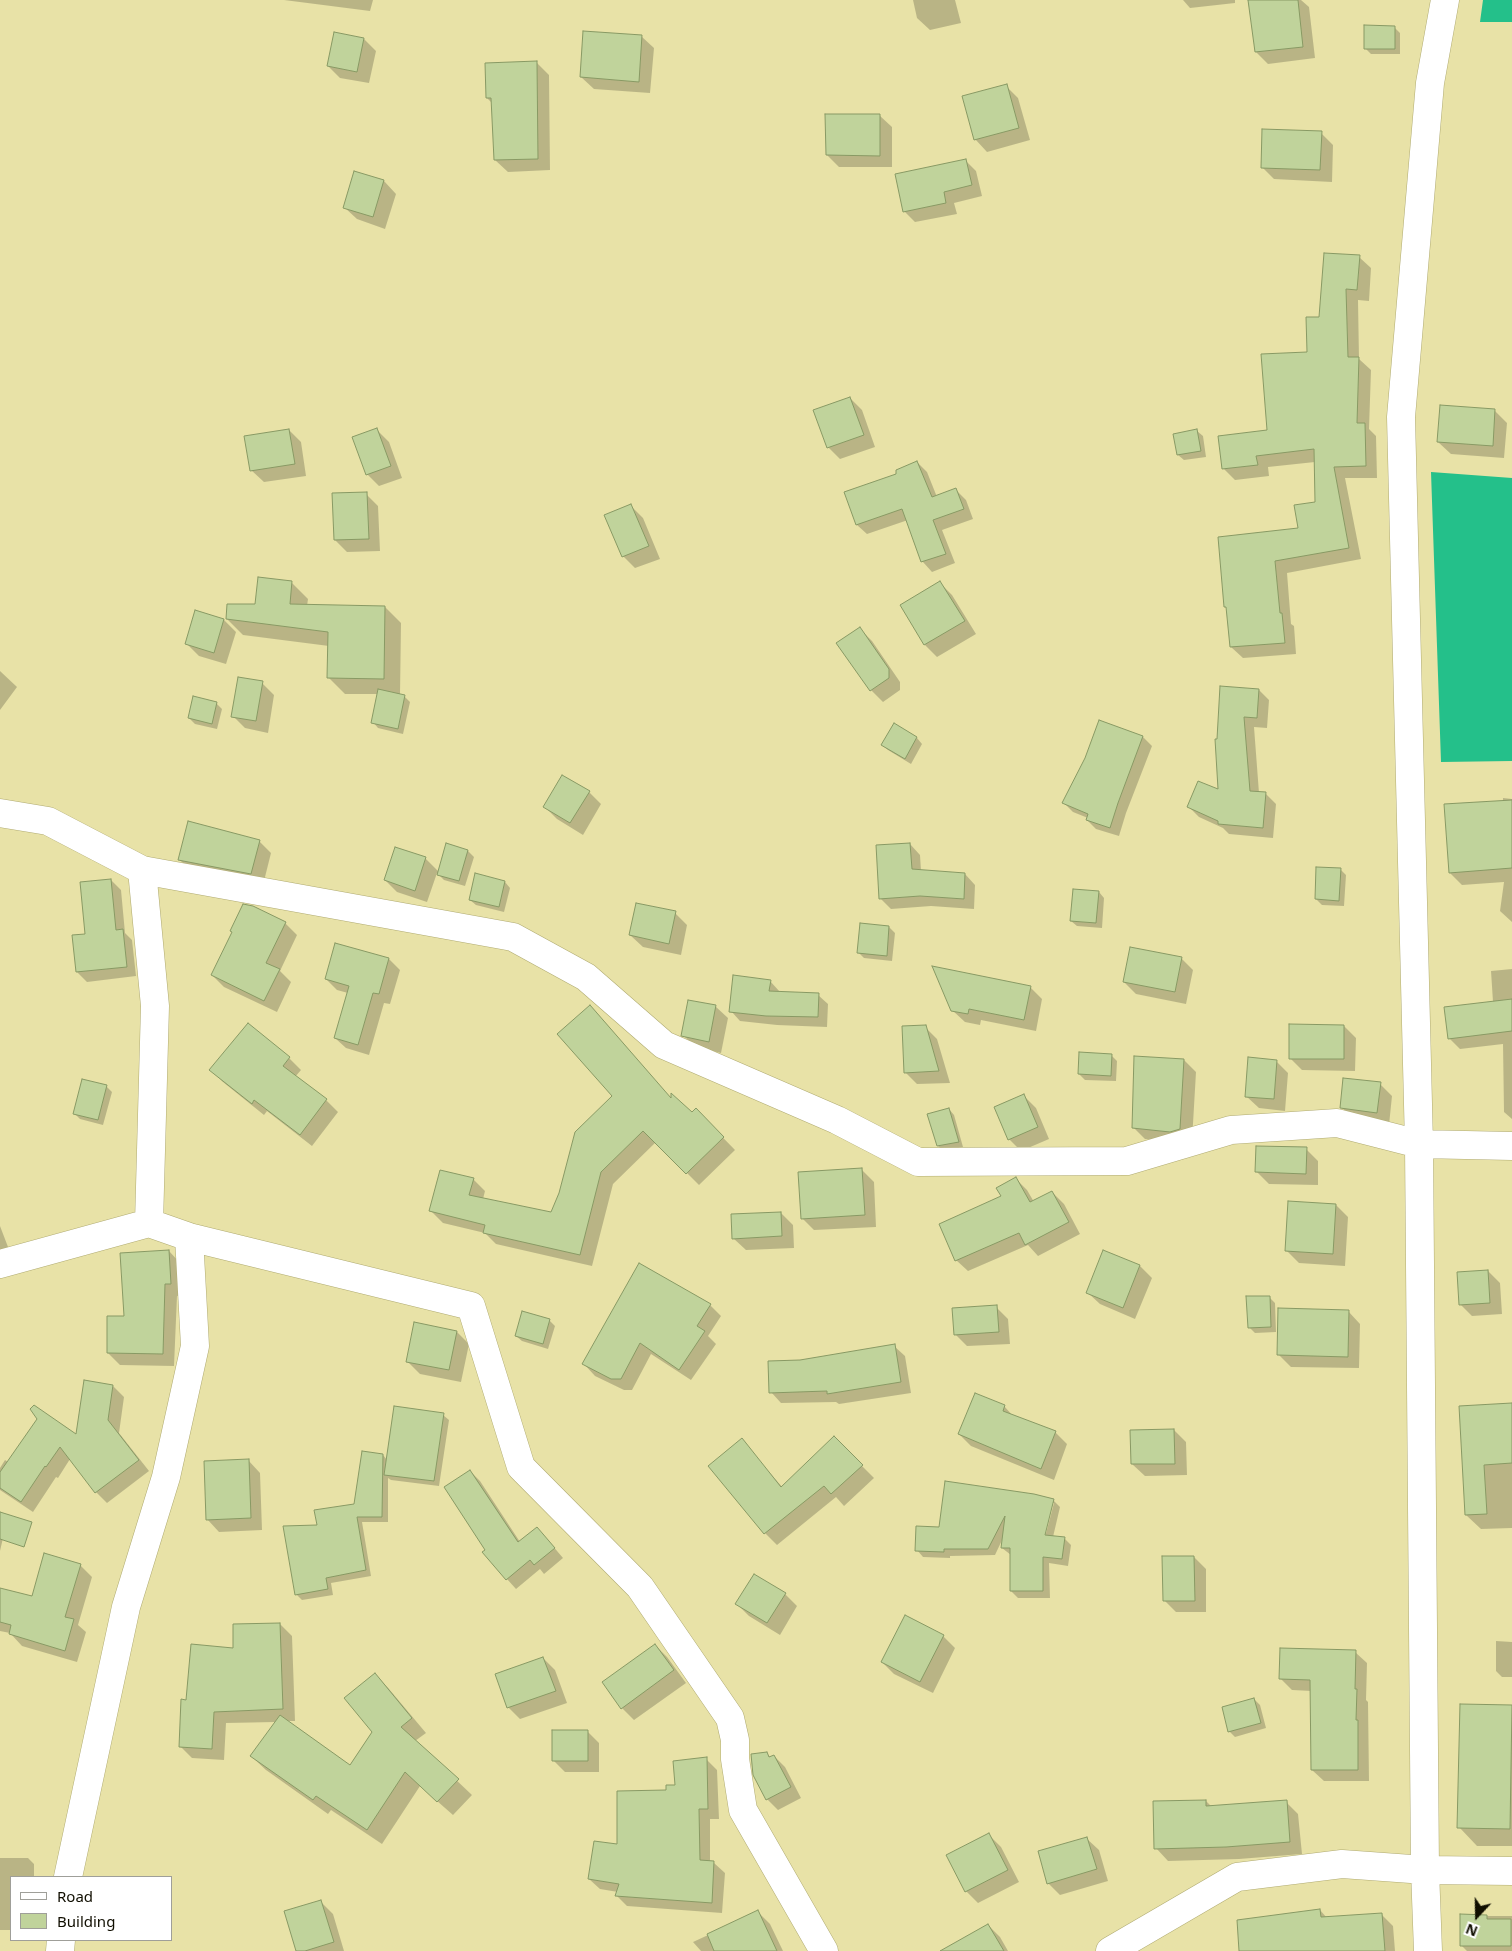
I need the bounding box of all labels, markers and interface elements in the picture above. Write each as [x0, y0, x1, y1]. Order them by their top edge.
legend [10, 1876, 172, 1941]
text: Road [57, 1886, 93, 1906]
north arrow [1452, 1891, 1502, 1941]
text: Building [57, 1911, 115, 1931]
text: N [1463, 1920, 1480, 1941]

